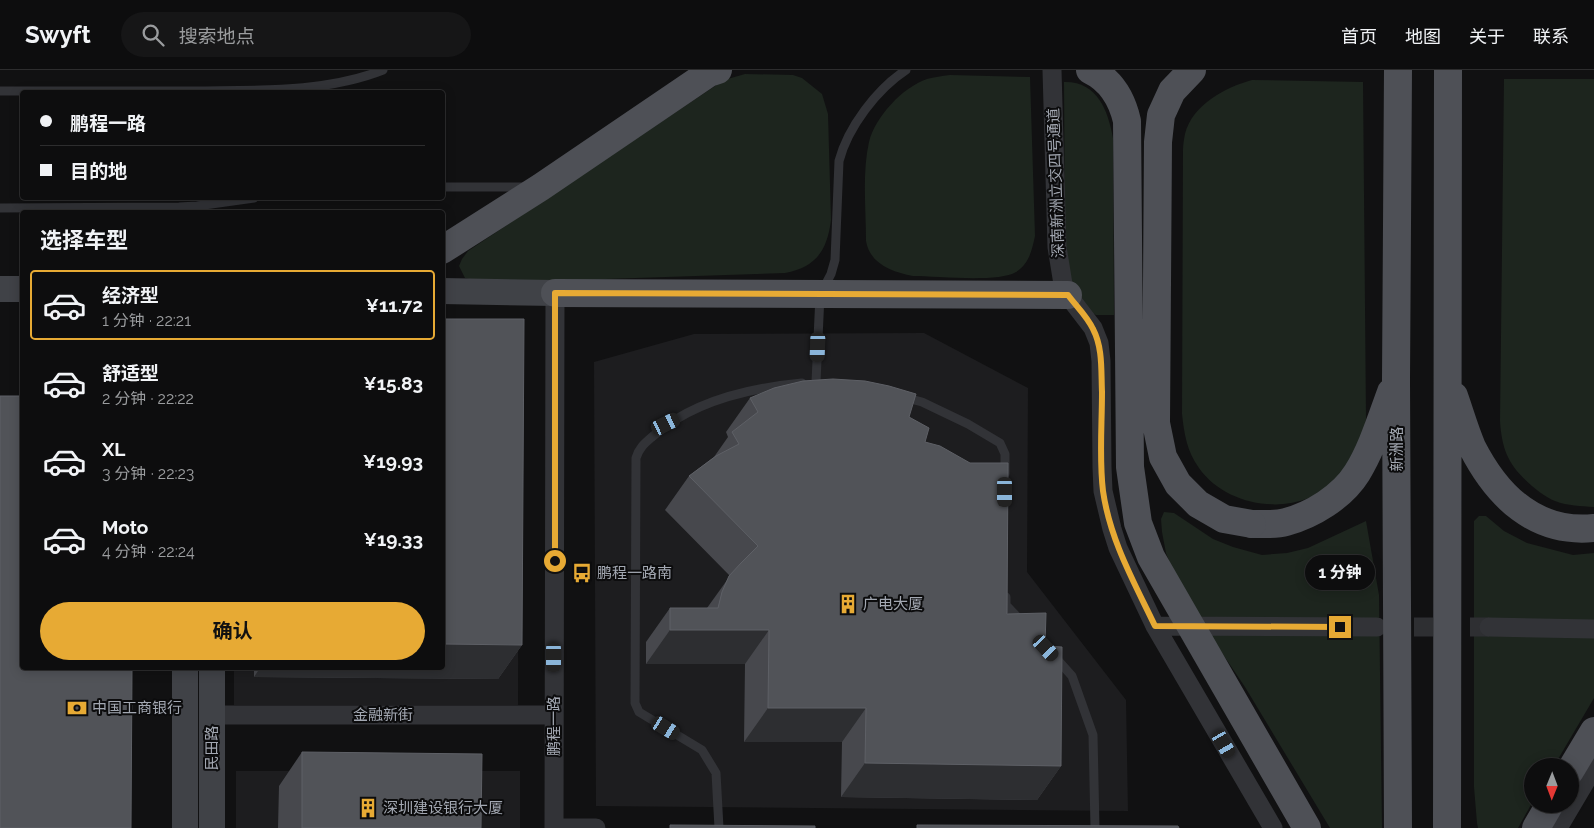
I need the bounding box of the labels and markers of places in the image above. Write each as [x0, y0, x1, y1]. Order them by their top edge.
bus stop icon: 鹏程一路南 [571, 562, 593, 584]
place label: 鹏程一路南 [597, 564, 672, 582]
building icon: 广电大厦 [837, 593, 859, 615]
place label: 广电大厦 [863, 595, 923, 613]
bank icon: 中国工商银行 [66, 697, 88, 719]
place label: 中国工商银行 [92, 699, 182, 717]
building icon: 深圳建设银行大厦 [357, 797, 379, 819]
place label: 深圳建设银行大厦 [383, 799, 503, 817]

